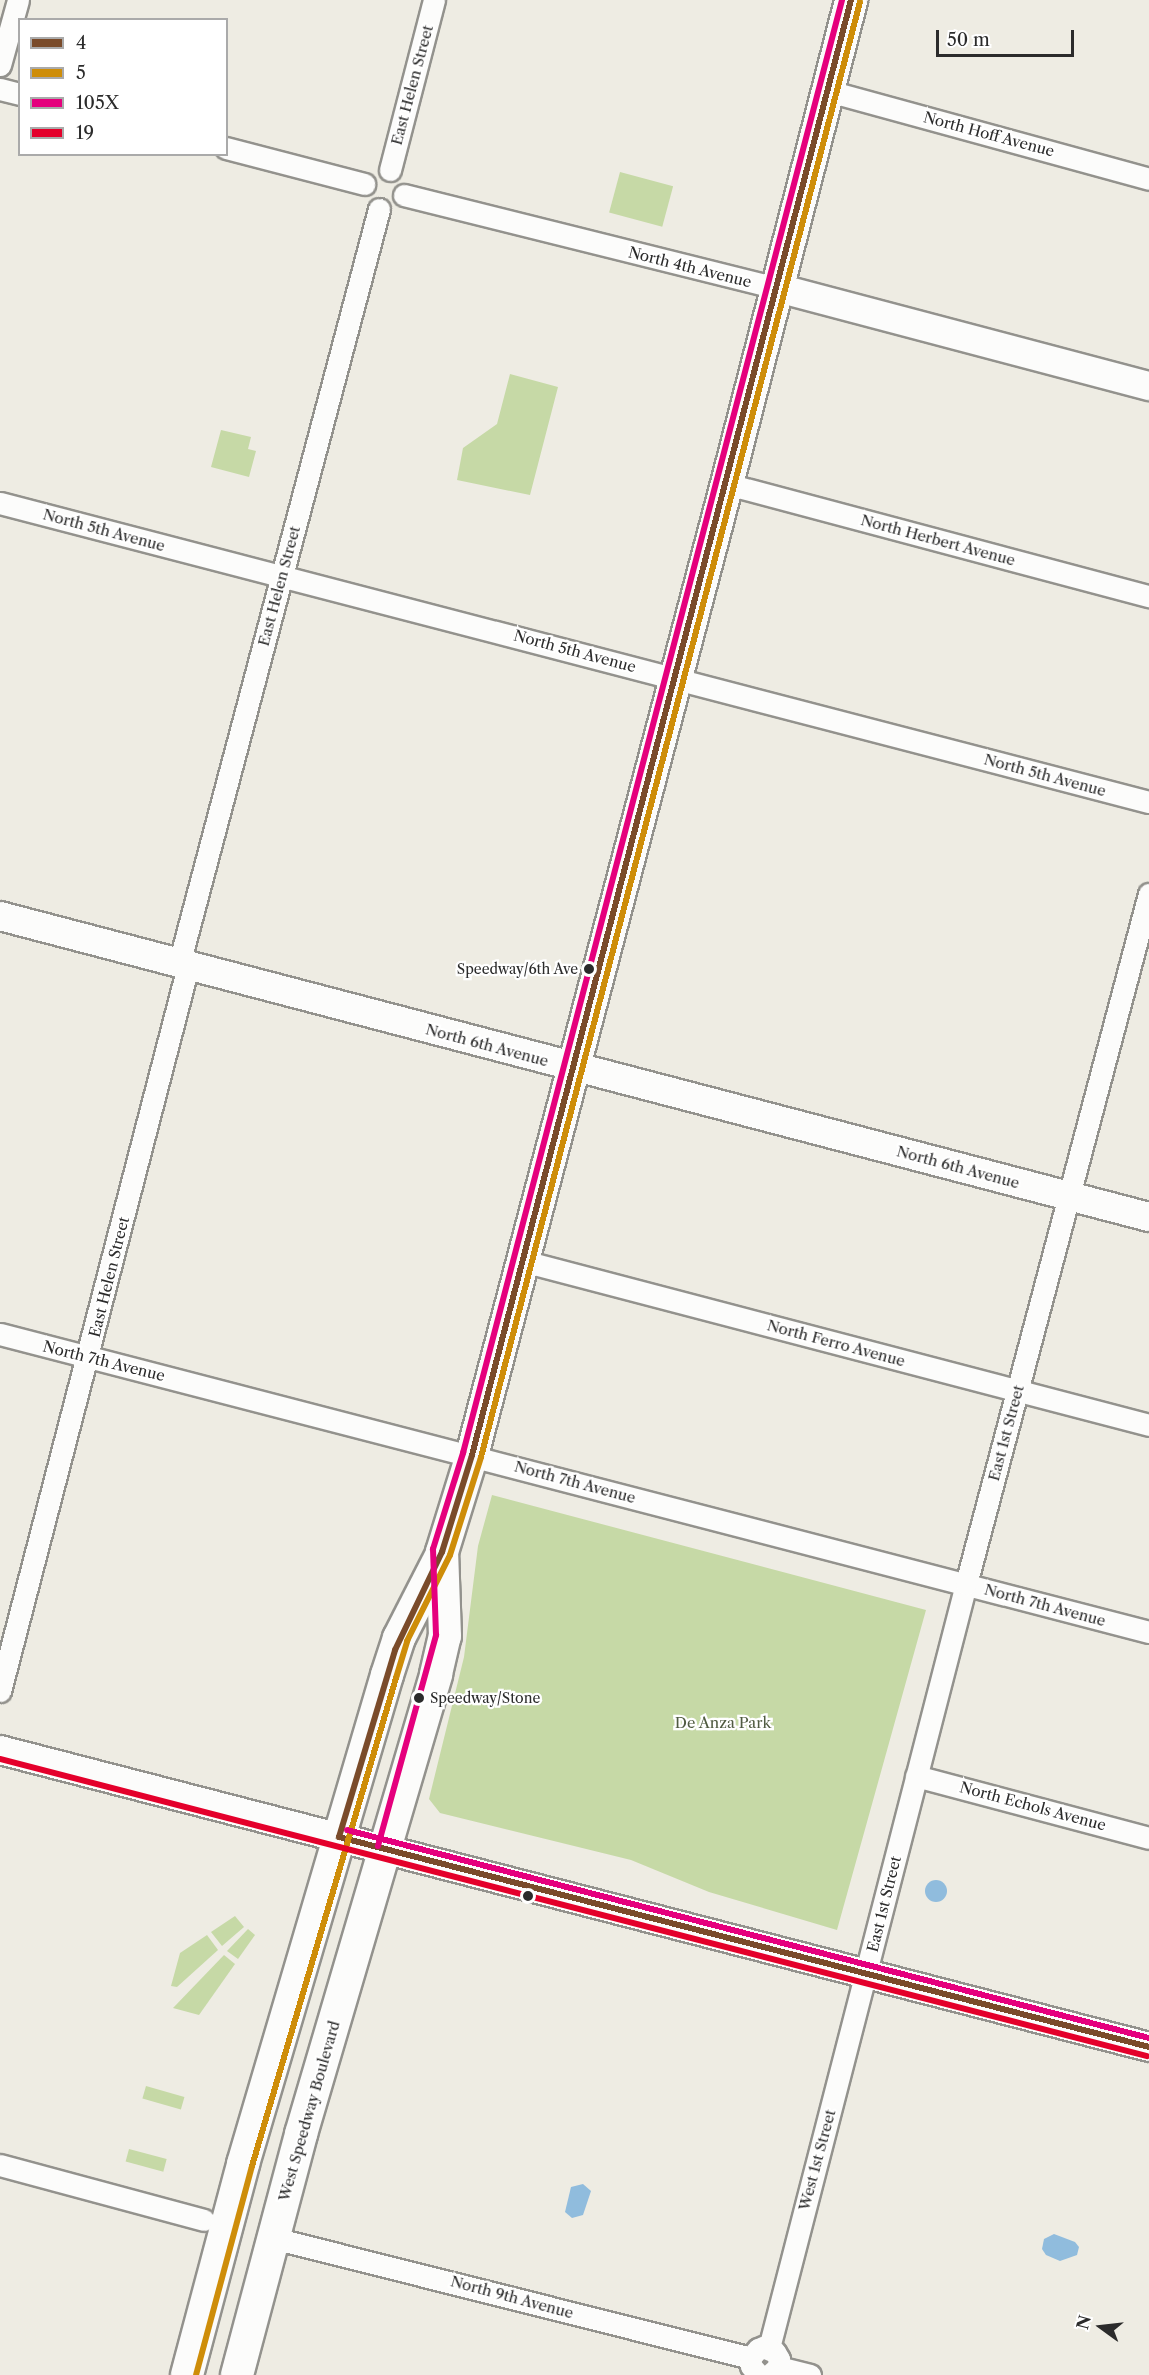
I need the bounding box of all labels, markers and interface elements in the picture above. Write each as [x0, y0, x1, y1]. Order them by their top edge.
legend [18, 18, 228, 156]
scale bar [939, 18, 1077, 56]
street label: East Helen Street [387, 23, 437, 147]
text: 50 m [947, 29, 990, 51]
text: 4 [76, 32, 86, 54]
text: 5 [76, 62, 86, 84]
text: 105X [76, 92, 119, 114]
street label: North Hoff Avenue [921, 108, 1057, 160]
text: 19 [76, 122, 94, 144]
street label: North 4th Avenue [626, 243, 754, 291]
street label: North 5th Avenue [41, 505, 167, 555]
street label: North Herbert Avenue [858, 511, 1018, 569]
street label: East Helen Street [254, 524, 304, 648]
street label: North 5th Avenue [512, 626, 638, 676]
street label: North 5th Avenue [982, 750, 1108, 800]
place label: Speedway/6th Ave [456, 961, 578, 977]
marker: Speedway/6th Ave [583, 963, 595, 975]
street label: North 6th Avenue [423, 1020, 551, 1070]
street label: North 6th Avenue [894, 1142, 1022, 1192]
street label: East Helen Street [85, 1215, 133, 1339]
street label: North Ferro Avenue [765, 1316, 907, 1370]
street label: North 7th Avenue [41, 1337, 167, 1385]
street label: East 1st Street [985, 1383, 1027, 1483]
street label: North 7th Avenue [512, 1457, 638, 1507]
street label: North 7th Avenue [982, 1580, 1108, 1630]
place label: Speedway/Stone [430, 1690, 540, 1706]
marker: Speedway/Stone [413, 1692, 425, 1704]
park label: De Anza Park [674, 1714, 772, 1732]
street label: North Echols Avenue [958, 1778, 1108, 1834]
street label: East 1st Street [863, 1854, 905, 1954]
unlabelled marker [522, 1890, 534, 1902]
street label: West Speedway Boulevard [275, 2018, 343, 2204]
street label: West 1st Street [795, 2108, 839, 2212]
street label: North 9th Avenue [448, 2272, 576, 2322]
north arrow [1071, 2297, 1131, 2357]
text: N [1072, 2313, 1095, 2332]

